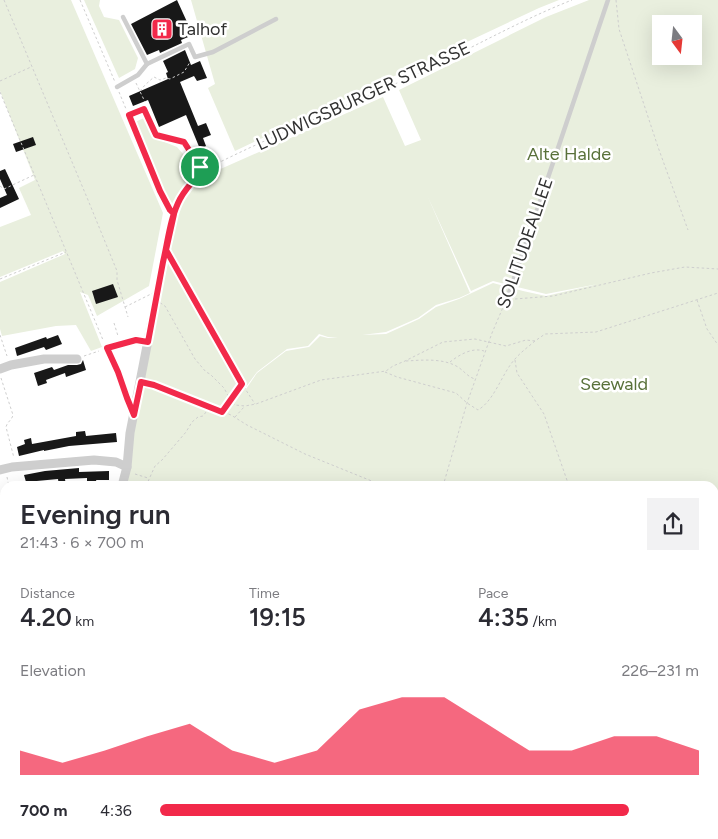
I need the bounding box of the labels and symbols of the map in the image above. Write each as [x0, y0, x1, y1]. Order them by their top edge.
north arrow [652, 15, 702, 65]
building icon: Talhof [150, 17, 174, 41]
place label: Talhof [178, 18, 227, 40]
street label: LUDWIGSBURGER STRASSE [253, 37, 473, 155]
park label: Alte Halde [527, 143, 611, 165]
pin [179, 146, 221, 188]
street label: SOLITUDEALLEE [492, 175, 558, 311]
park label: Seewald [580, 373, 648, 395]

